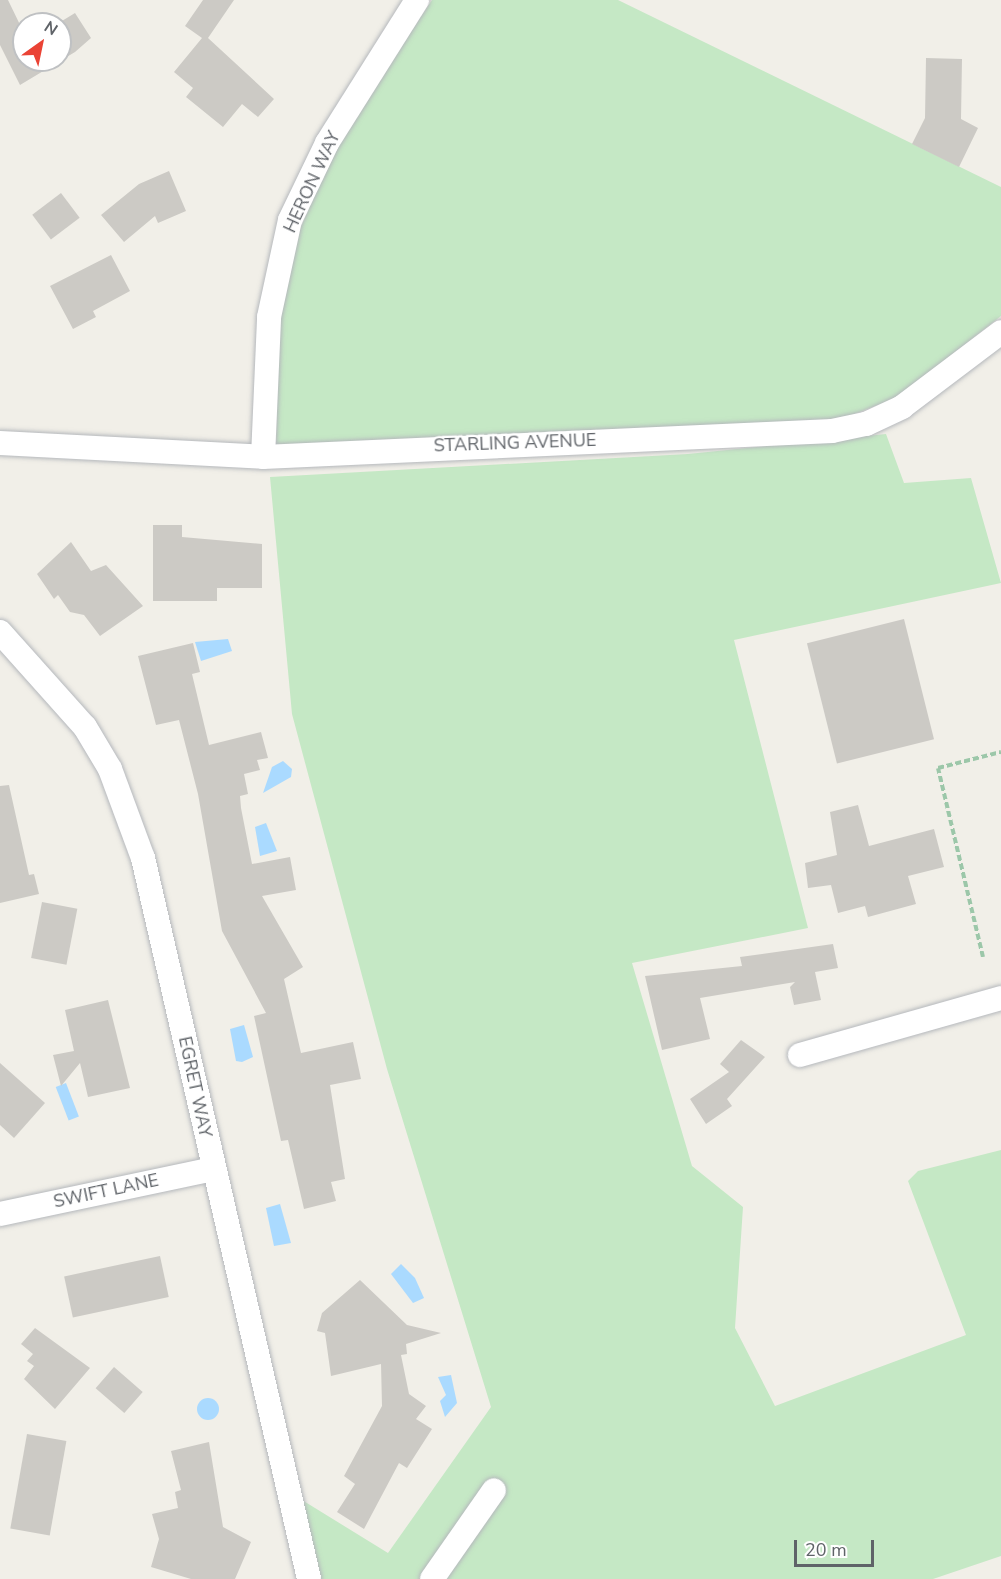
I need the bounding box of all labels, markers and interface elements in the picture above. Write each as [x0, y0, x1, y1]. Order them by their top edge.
north arrow [12, 12, 72, 72]
text: N [40, 16, 62, 41]
street label: HERON WAY [279, 128, 345, 236]
street label: STARLING AVENUE [433, 429, 597, 457]
street label: EGRET WAY [174, 1034, 216, 1140]
street label: SWIFT LANE [51, 1169, 161, 1213]
scale bar [797, 1528, 876, 1566]
text: 20 m [805, 1538, 847, 1562]

